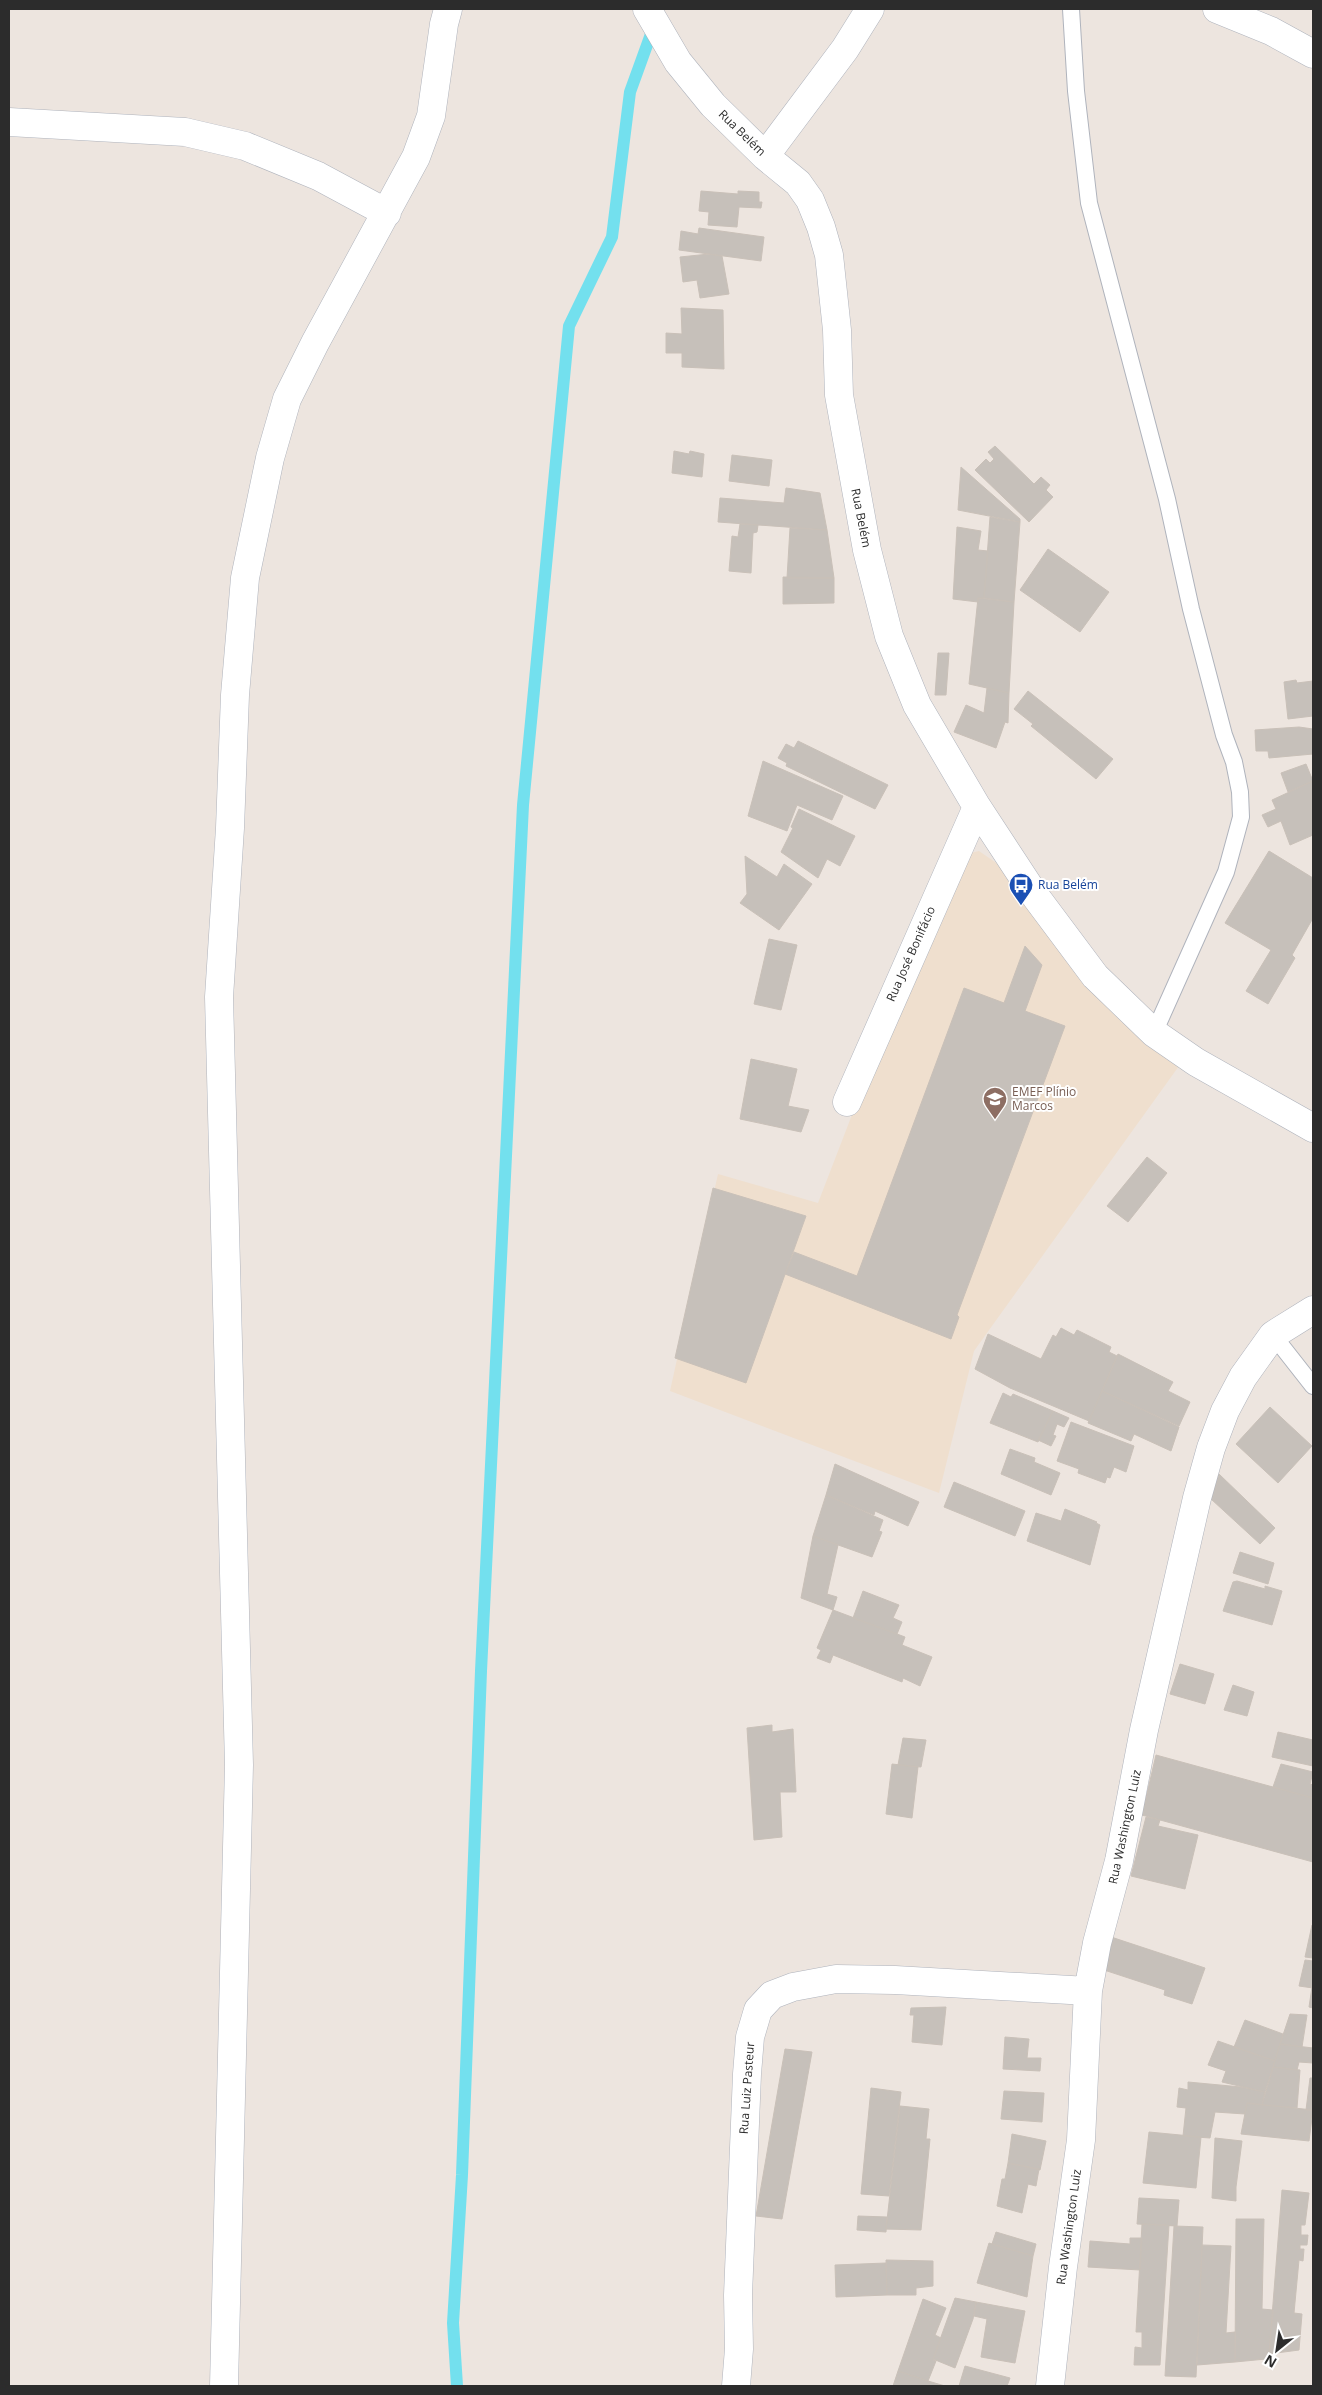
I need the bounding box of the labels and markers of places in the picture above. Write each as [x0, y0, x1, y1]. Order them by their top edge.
bus stop icon: Rua Belém [1008, 872, 1034, 906]
place label: Rua Belém [1038, 876, 1098, 893]
place label: EMEF Plínio Marcos [1012, 1083, 1076, 1114]
school or university icon: EMEF Plínio Marcos [982, 1086, 1008, 1120]

